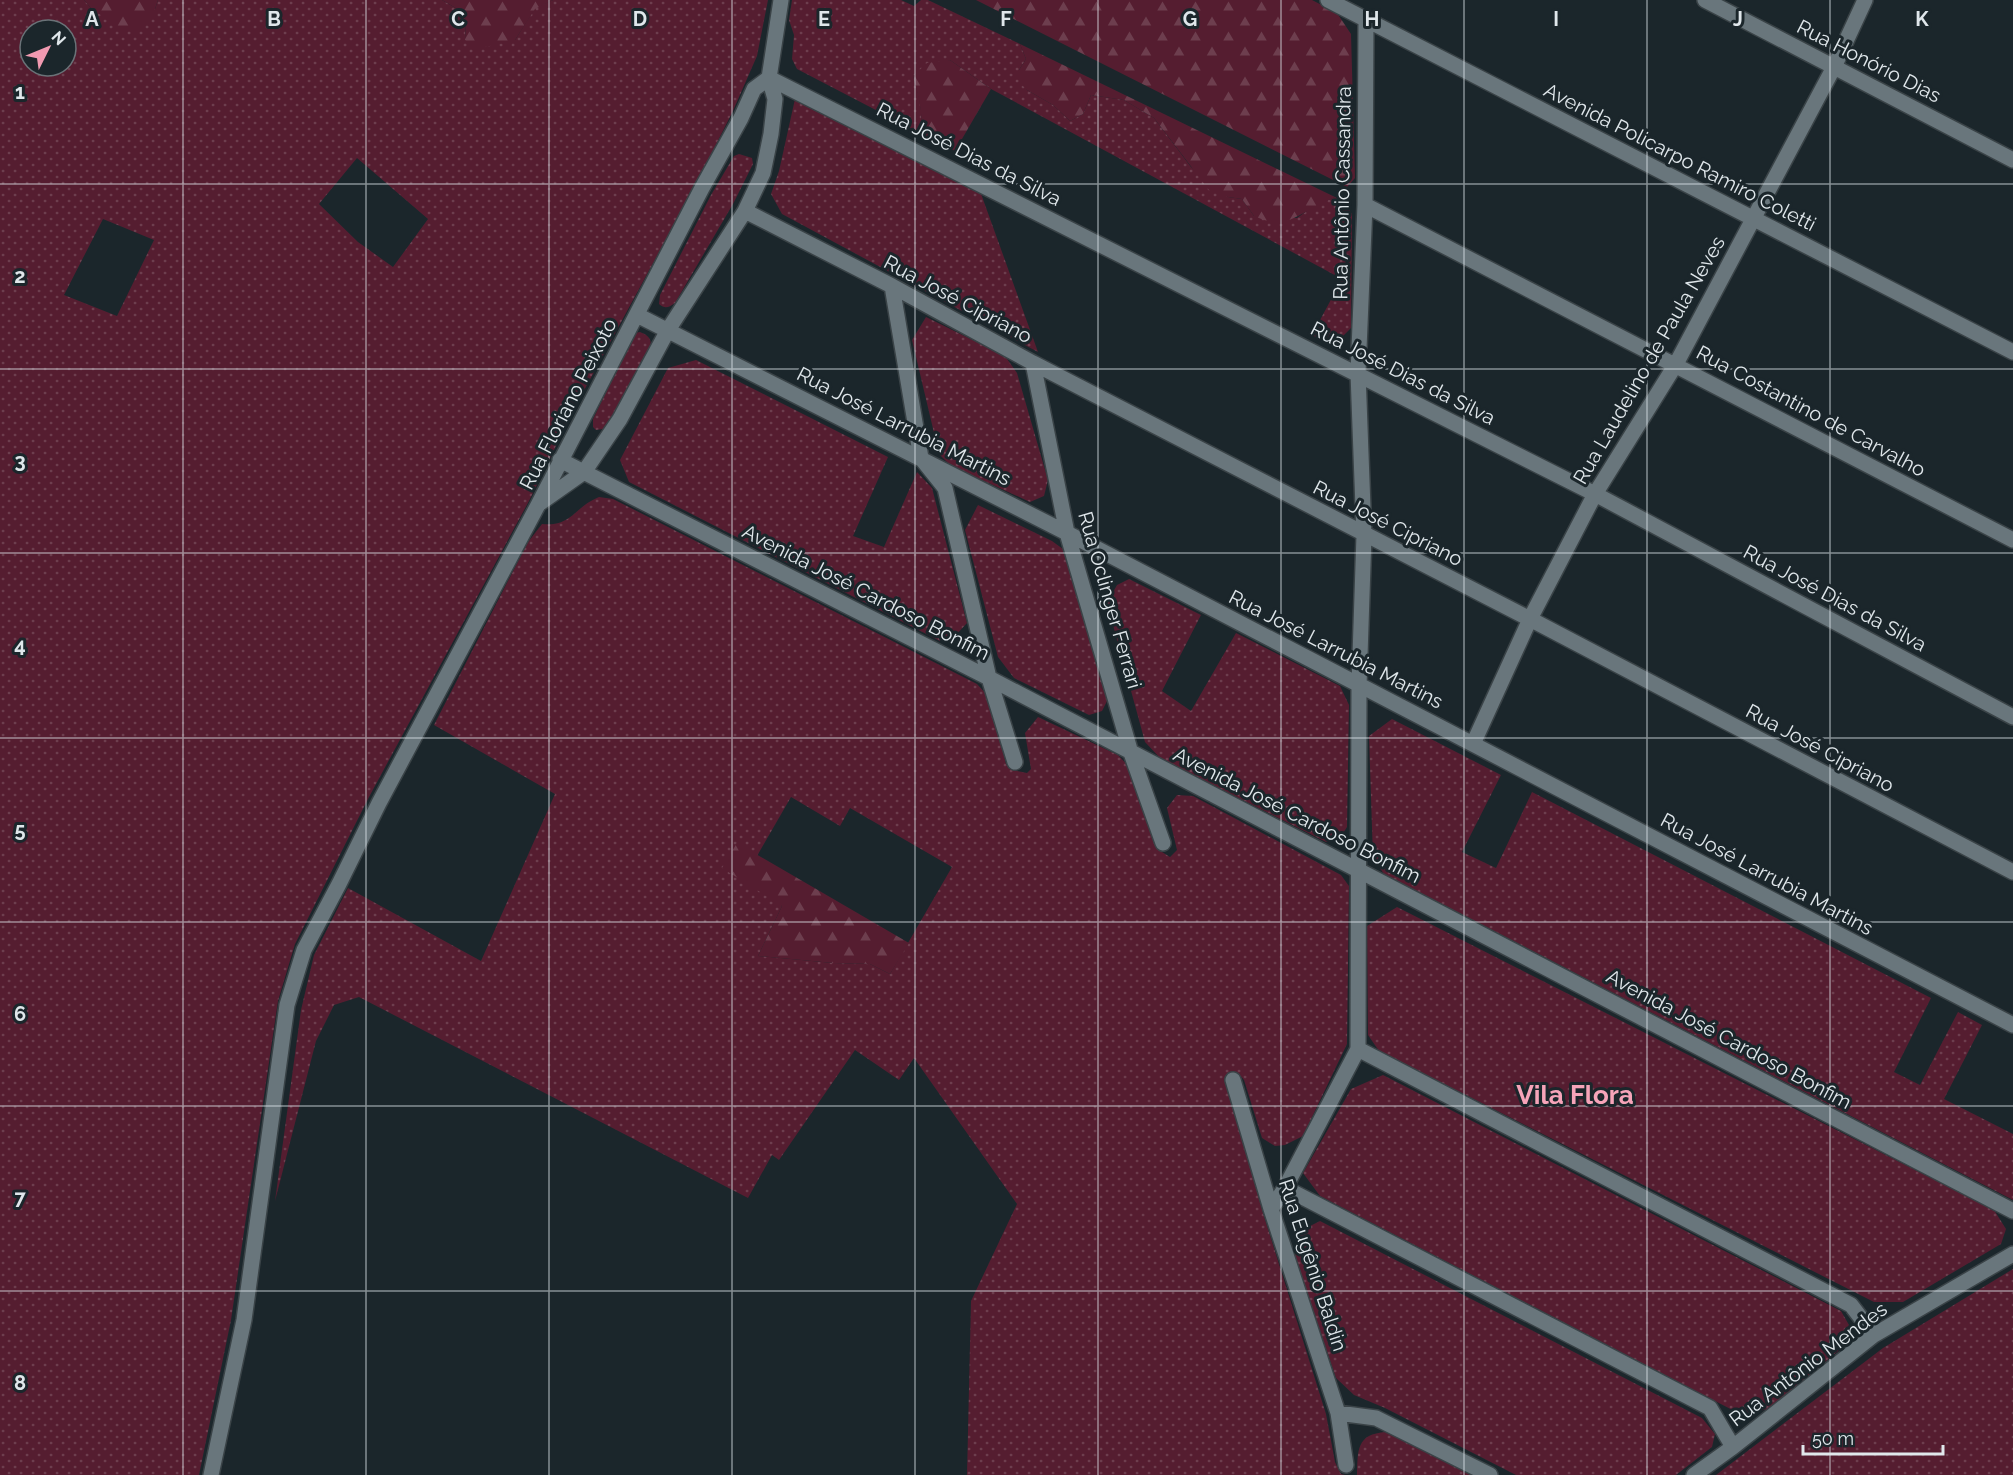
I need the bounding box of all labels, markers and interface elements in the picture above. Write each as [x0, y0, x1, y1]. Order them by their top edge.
text: A [85, 7, 99, 31]
text: B [267, 7, 281, 31]
text: C [451, 7, 465, 31]
text: D [633, 7, 647, 31]
text: E [818, 7, 830, 31]
text: F [1000, 7, 1012, 31]
text: G [1183, 7, 1197, 31]
text: H [1365, 7, 1379, 31]
text: I [1553, 7, 1559, 31]
text: J [1733, 7, 1743, 31]
text: K [1915, 7, 1929, 31]
street label: Rua Honório Dias [1793, 14, 1945, 108]
north arrow [18, 18, 78, 78]
text: N [47, 27, 70, 49]
street label: Avenida Policarpo Ramiro Coletti [1540, 78, 1820, 236]
text: 1 [15, 80, 25, 104]
street label: Rua Antônio Cassandra [1328, 86, 1356, 300]
street label: Rua José Dias da Silva [873, 97, 1065, 211]
street label: Rua Laudelino de Paula Neves [1568, 232, 1730, 488]
street label: Rua José Cipriano [880, 250, 1036, 348]
text: 2 [14, 264, 26, 288]
street label: Rua Floriano Peixoto [514, 314, 622, 494]
street label: Rua José Dias da Silva [1307, 316, 1499, 430]
street label: Rua Costantino de Carvalho [1692, 340, 1930, 482]
street label: Rua José Larrubia Martins [793, 362, 1015, 490]
text: 3 [14, 449, 26, 473]
street label: Rua José Cipriano [1309, 475, 1467, 571]
street label: Rua Oclinger Ferrari [1073, 509, 1147, 691]
street label: Avenida José Cardoso Bonfim [738, 519, 994, 665]
street label: Rua José Dias da Silva [1739, 540, 1931, 656]
street label: Rua José Larrubia Martins [1225, 585, 1447, 713]
text: 4 [14, 633, 26, 657]
street label: Rua José Cipriano [1742, 699, 1898, 797]
street label: Avenida José Cardoso Bonfim [1169, 742, 1425, 888]
street label: Rua José Larrubia Martins [1657, 808, 1877, 940]
text: 5 [14, 818, 26, 842]
street label: Avenida José Cardoso Bonfim [1602, 964, 1856, 1114]
text: 6 [14, 1002, 26, 1026]
district label: Vila Flora [1516, 1080, 1634, 1110]
street label: Rua Eugênio Baldin [1274, 1176, 1352, 1354]
text: 7 [14, 1186, 26, 1210]
street label: Rua Antônio Mendes [1724, 1297, 1892, 1431]
text: 8 [14, 1371, 26, 1395]
scale bar [1803, 1418, 1942, 1456]
text: 50 m [1812, 1428, 1854, 1449]

